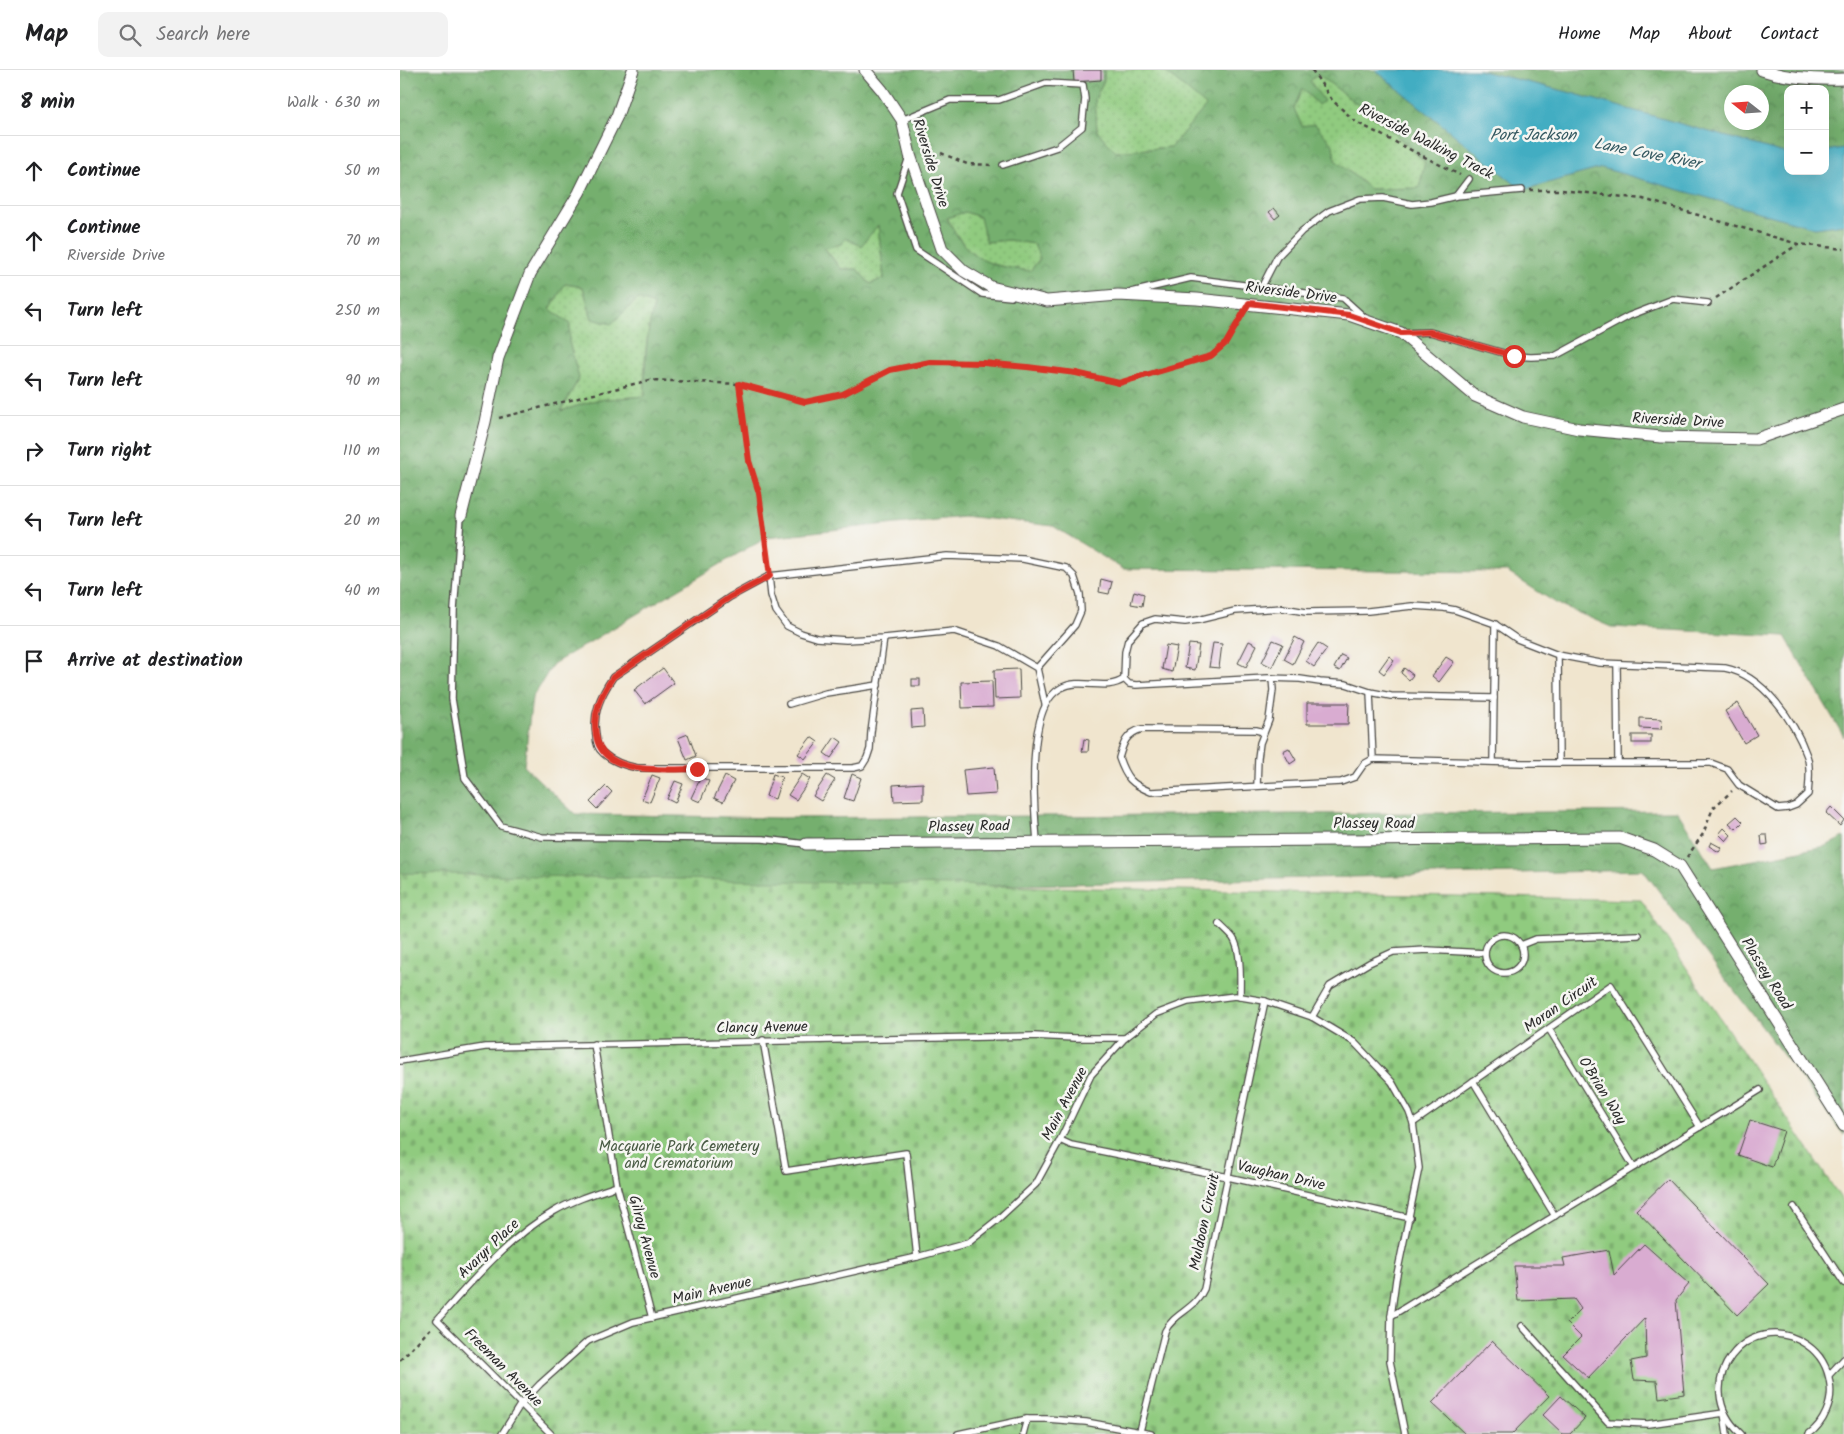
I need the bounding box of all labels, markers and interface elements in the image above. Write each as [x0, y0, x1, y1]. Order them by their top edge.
search box [98, 12, 448, 57]
text: Map [25, 15, 68, 54]
text: Search here [156, 20, 250, 50]
text: Home [1558, 20, 1601, 49]
text: Map [1629, 20, 1660, 49]
text: About [1688, 20, 1732, 49]
text: Contact [1760, 20, 1819, 49]
icon: search [116, 21, 144, 49]
north arrow [1724, 85, 1769, 130]
map controls [1784, 85, 1829, 175]
button: + [1784, 85, 1829, 130]
text: 8 min [20, 86, 75, 119]
text: Walk · 630 m [287, 90, 380, 115]
street label: Riverside Walking Track [1354, 98, 1498, 187]
street label: Riverside Drive [905, 116, 955, 211]
water label: Port Jackson [1490, 123, 1577, 148]
button: − [1784, 130, 1829, 175]
water label: Lane Cove River [1592, 131, 1706, 177]
text: Continue [67, 156, 140, 186]
icon: ahead [20, 157, 48, 185]
text: 50 m [344, 158, 380, 183]
text: Continue [67, 213, 140, 243]
icon: ahead [20, 227, 48, 255]
text: 70 m [345, 228, 380, 253]
text: Riverside Drive [67, 243, 165, 268]
street label: Riverside Drive [1244, 275, 1338, 311]
text: Turn left [67, 296, 142, 326]
icon: left [20, 297, 48, 325]
text: 250 m [335, 298, 380, 323]
route start [1503, 345, 1526, 368]
text: Turn left [67, 366, 142, 396]
icon: left [20, 367, 48, 395]
text: 90 m [345, 368, 380, 393]
street label: Riverside Drive [1631, 407, 1725, 435]
text: Turn right [67, 436, 152, 466]
icon: right [20, 437, 48, 465]
text: 110 m [343, 438, 380, 463]
text: Turn left [67, 506, 142, 536]
icon: left [20, 507, 48, 535]
text: 20 m [344, 508, 380, 533]
text: Turn left [67, 576, 142, 606]
icon: left [20, 577, 48, 605]
text: 40 m [344, 578, 380, 603]
text: Arrive at destination [67, 646, 243, 676]
icon: arrive [20, 647, 48, 675]
route end [686, 758, 709, 781]
street label: Plassey Road [1333, 812, 1415, 836]
street label: Plassey Road [928, 814, 1010, 840]
street label: Plassey Road [1734, 933, 1798, 1015]
street label: Moran Circuit [1519, 971, 1603, 1039]
street label: Clancy Avenue [716, 1015, 808, 1041]
street label: O'Brian Way [1572, 1052, 1633, 1131]
street label: Main Avenue [1035, 1063, 1095, 1145]
park label: Macquarie Park Cemetery and Crematorium [599, 1135, 760, 1176]
street label: Vaughan Drive [1235, 1154, 1328, 1198]
street label: Muldoon Circuit [1183, 1171, 1227, 1273]
street label: Gilroy Avenue [621, 1193, 667, 1282]
street label: Avaryr Place [453, 1213, 525, 1285]
street label: Main Avenue [670, 1270, 754, 1312]
street label: Freeman Avenue [458, 1323, 548, 1413]

